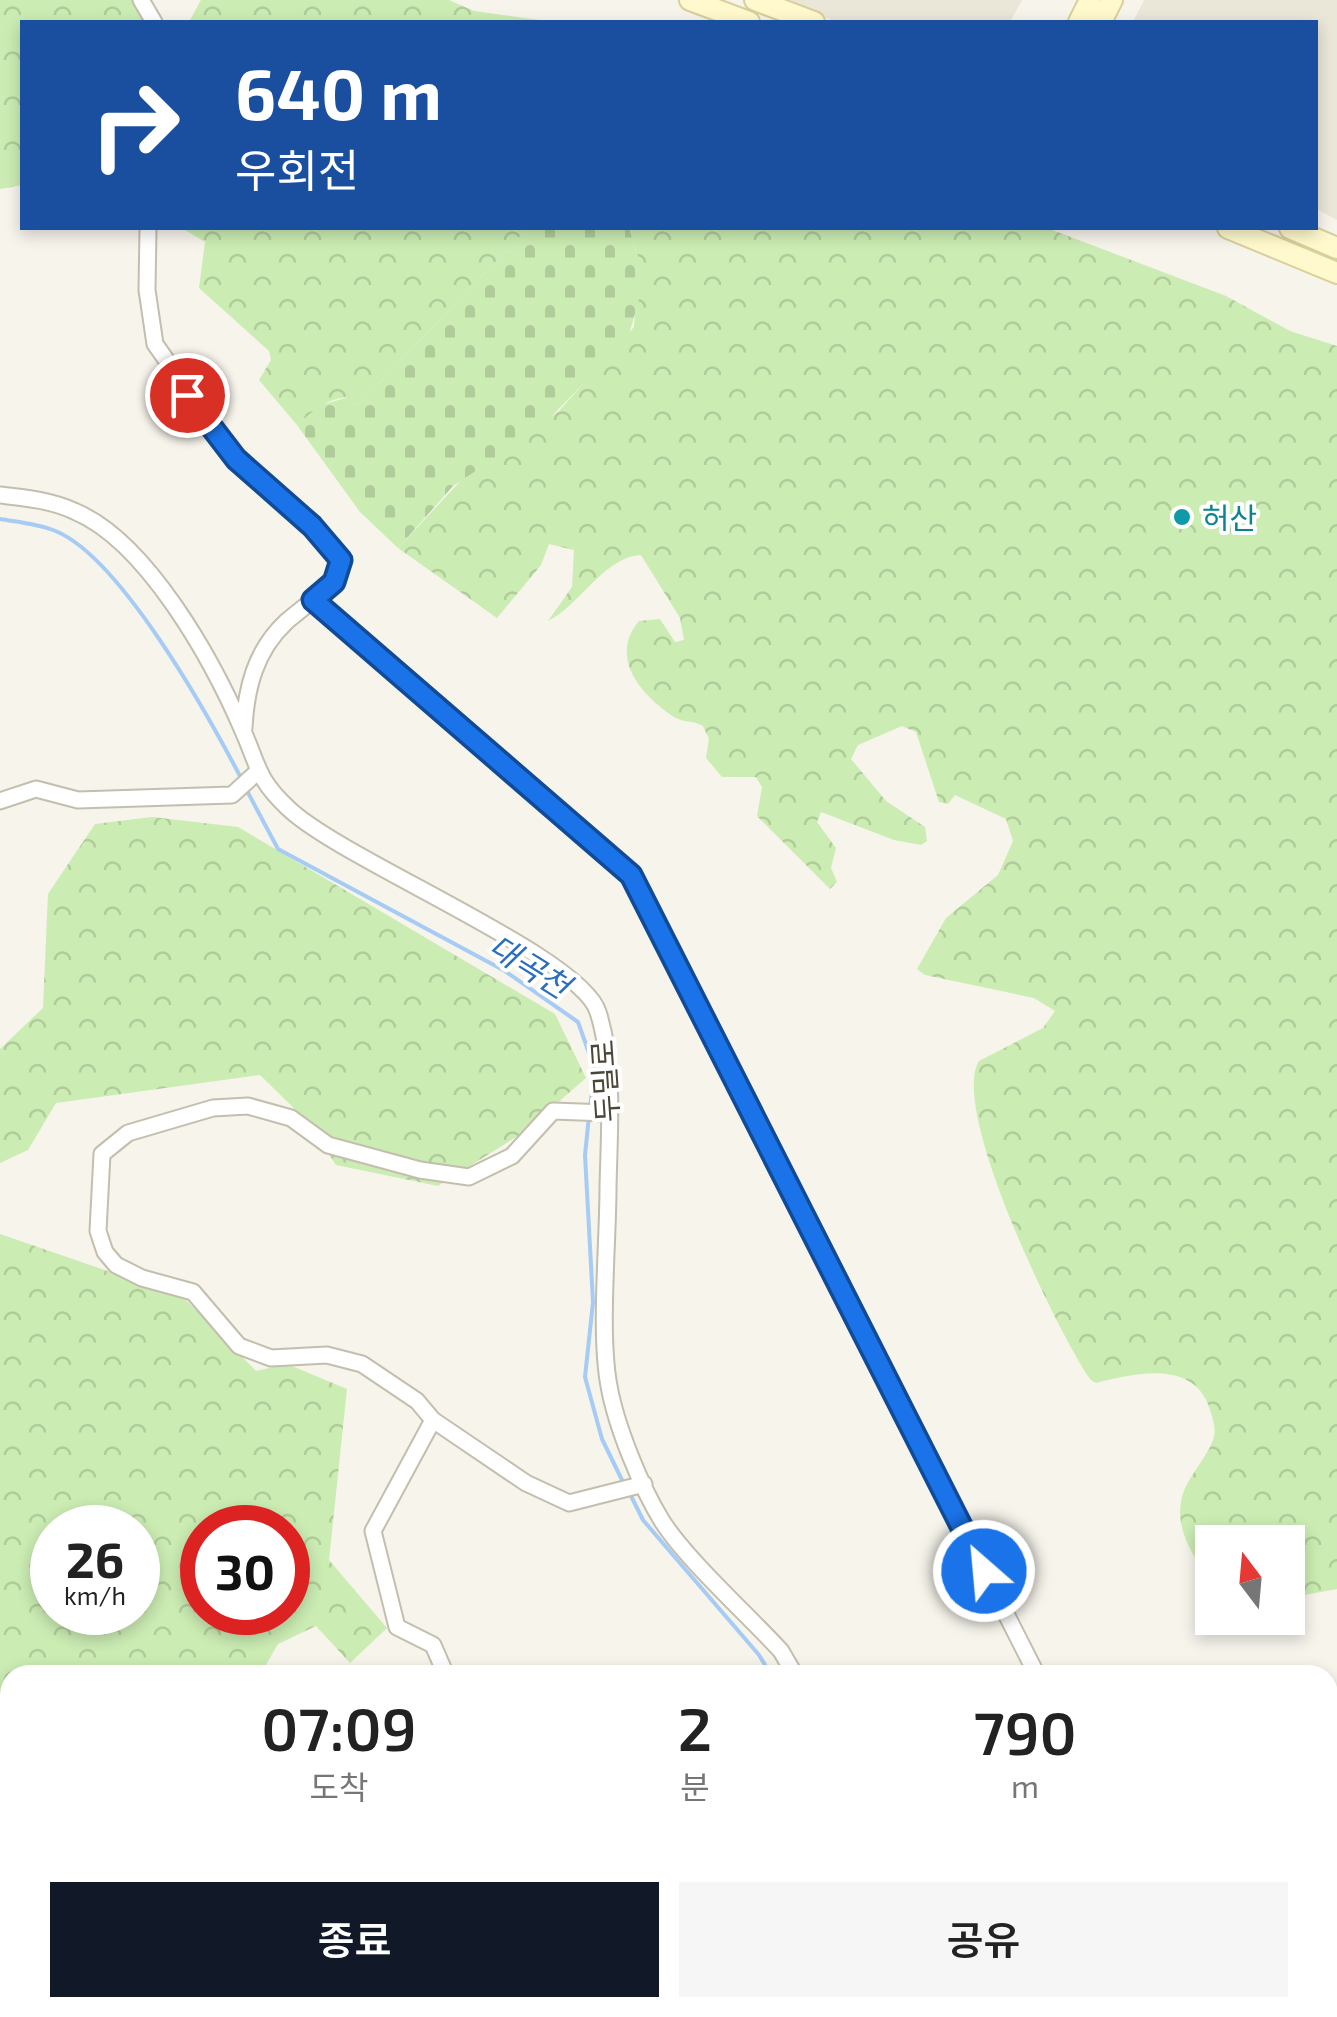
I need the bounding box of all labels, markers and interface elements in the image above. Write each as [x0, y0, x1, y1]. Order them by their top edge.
text: 640 m [235, 50, 442, 134]
icon: right [70, 60, 200, 190]
text: 우회전 [235, 142, 359, 196]
pin [145, 353, 230, 438]
icon: arrive [160, 368, 215, 423]
place label: 허산 [1202, 499, 1257, 535]
marker: 허산 [1171, 506, 1193, 528]
water label: 대곡천 [482, 925, 581, 1006]
street label: 두밀로 [583, 1038, 625, 1124]
speed limit sign: 30 [180, 1505, 310, 1635]
position arrow [932, 1519, 1036, 1623]
north arrow [1195, 1525, 1305, 1635]
map controls [1195, 1525, 1305, 1635]
text: 26 [66, 1528, 124, 1588]
text: km/h [64, 1580, 126, 1610]
text: 07:09 [261, 1691, 417, 1763]
text: 2 [678, 1691, 712, 1763]
text: 790 [973, 1695, 1077, 1767]
text: m [1011, 1766, 1039, 1804]
text: 도착 [309, 1767, 368, 1805]
text: 분 [680, 1767, 710, 1805]
button: 종료 [50, 1882, 659, 1997]
button: 공유 [679, 1882, 1288, 1997]

